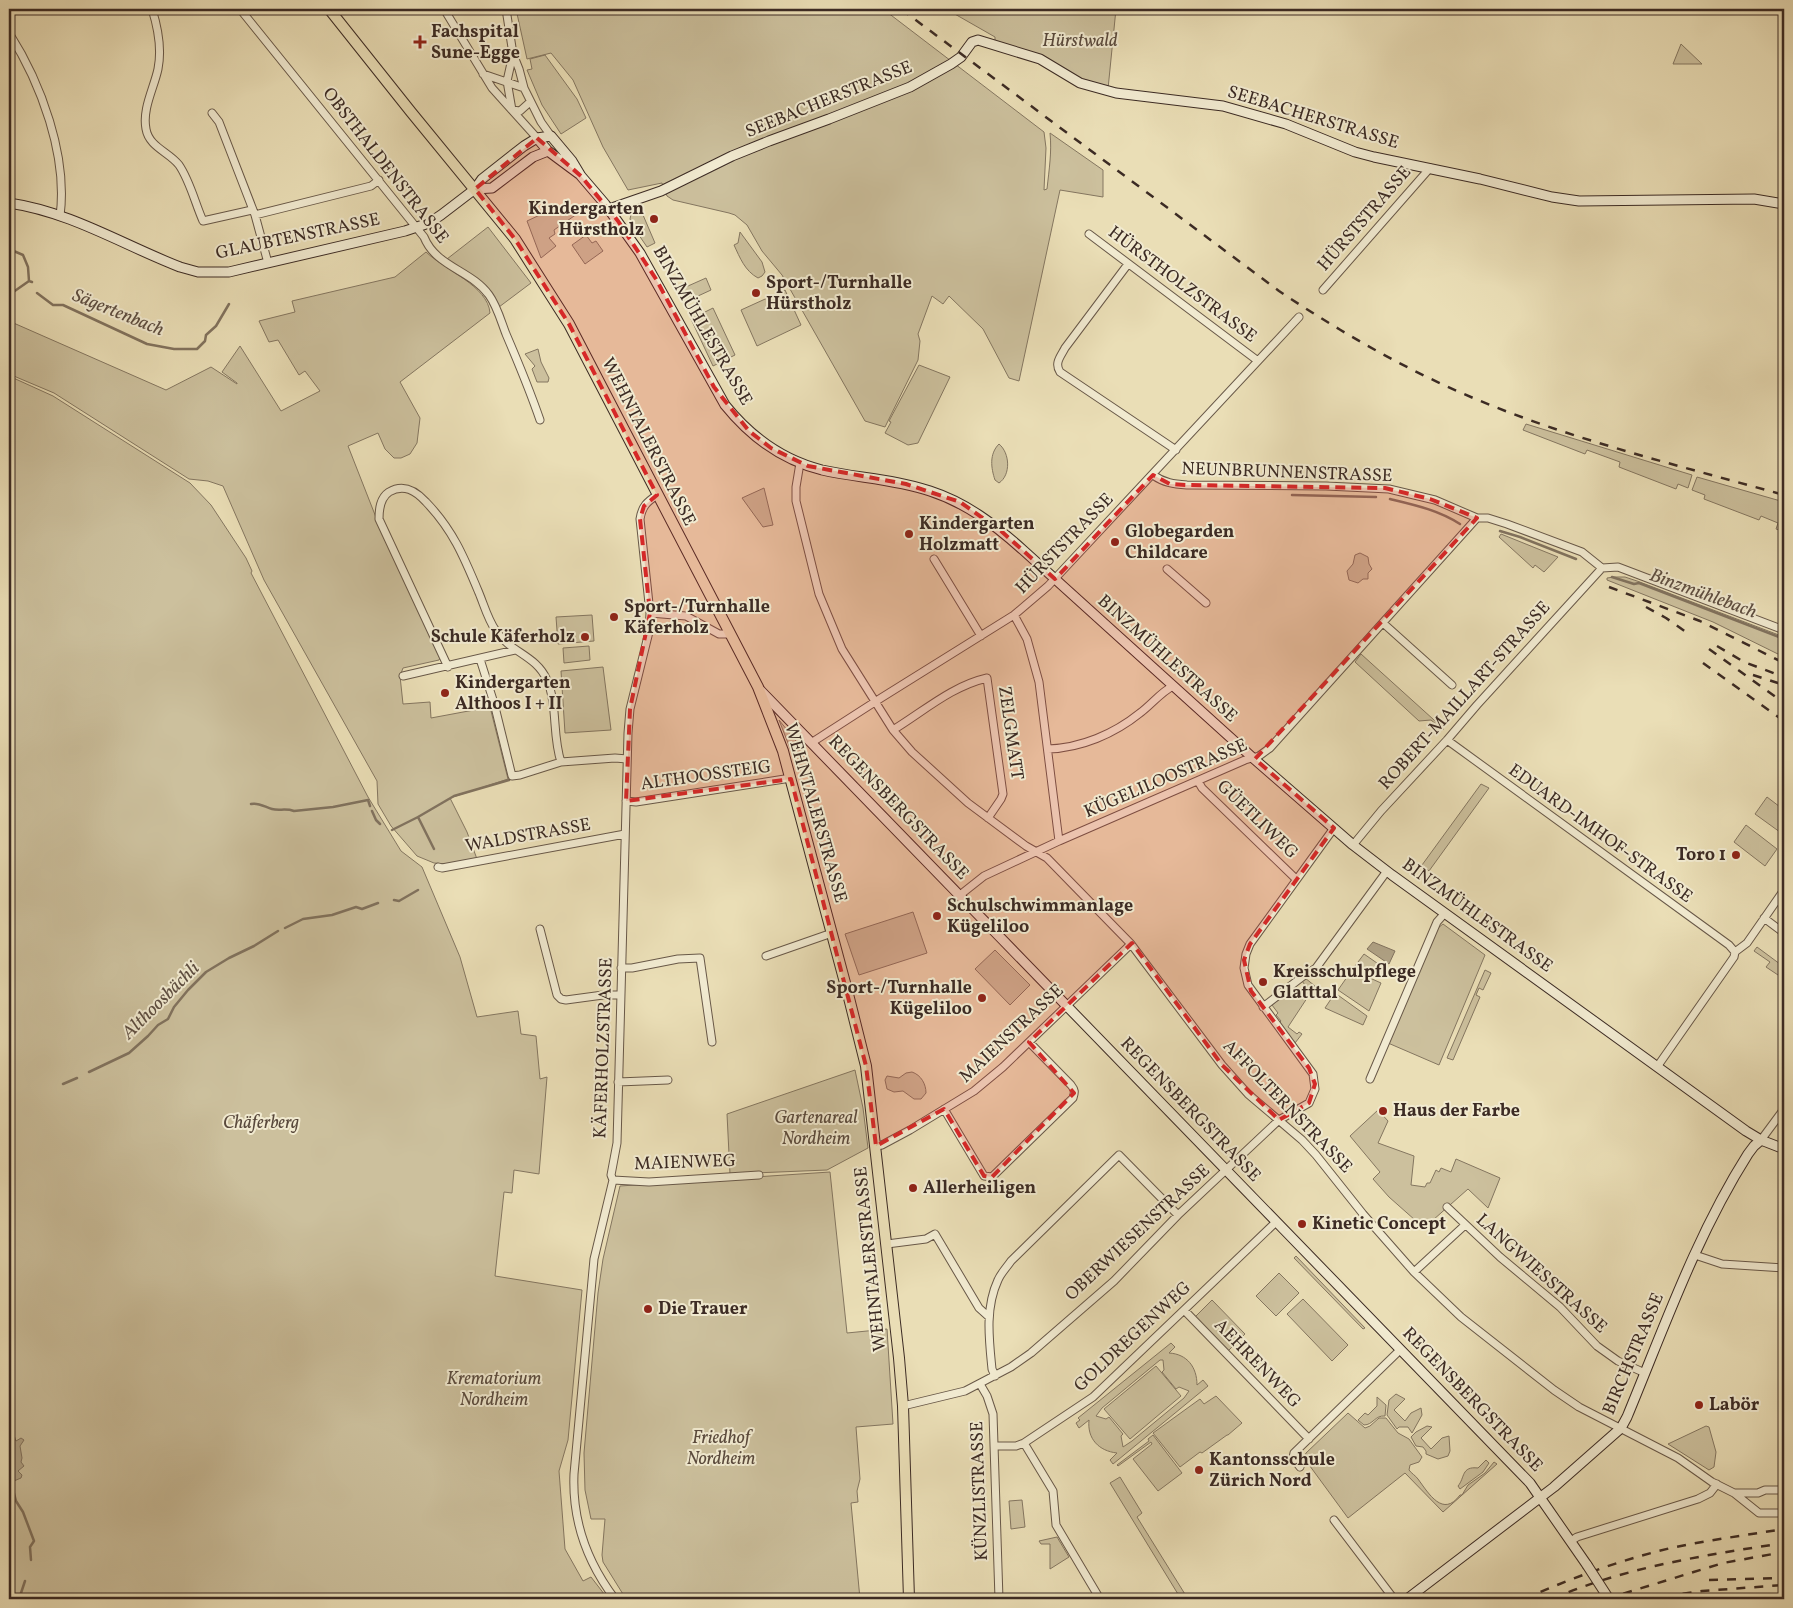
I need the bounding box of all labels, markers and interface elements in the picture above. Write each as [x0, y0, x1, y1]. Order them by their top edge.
place label: Fachspital Sune-Egge [431, 20, 520, 66]
park label: Hürstwald [1042, 29, 1118, 54]
marker: Fachspital Sune-Egge [413, 35, 427, 49]
street label: SEEBACHERSTRASSE [742, 55, 916, 145]
street label: SEEBACHERSTRASSE [1224, 80, 1402, 156]
street label: OBSTHALDENSTRASSE [316, 83, 454, 250]
street label: HÜRSTSTRASSE [1312, 161, 1418, 277]
place label: Kindergarten Hürstholz [528, 197, 644, 243]
street label: GLAUBTENSTRASSE [214, 207, 383, 267]
marker: Kindergarten Hürstholz [648, 213, 660, 225]
street label: HÜRSTHOLZSTRASSE [1102, 221, 1262, 349]
street label: BINZMÜHLESTRASSE [646, 242, 758, 411]
place label: Sport-/Turnhalle Hürstholz [766, 271, 912, 317]
water label: Sägertenbach [68, 283, 168, 343]
marker: Sport-/Turnhalle Hürstholz [750, 287, 762, 299]
street label: WEHNTALERSTRASSE [595, 354, 701, 531]
street label: NEUNBRUNNENSTRASSE [1181, 457, 1393, 489]
street label: HÜRSTSTRASSE [1010, 488, 1120, 600]
place label: Kindergarten Holzmatt [919, 512, 1035, 558]
place label: Globegarden Childcare [1125, 520, 1235, 566]
marker: Kindergarten Holzmatt [903, 528, 915, 540]
marker: Globegarden Childcare [1109, 536, 1121, 548]
water label: Binzmühlebach [1646, 563, 1760, 625]
street label: BINZMÜHLESTRASSE [1092, 589, 1243, 729]
place label: Sport-/Turnhalle Käferholz [624, 595, 770, 641]
street label: ROBERT-MAILLART-STRASSE [1373, 596, 1557, 796]
marker: Sport-/Turnhalle Käferholz [608, 611, 620, 623]
place label: Schule Käferholz [431, 625, 575, 650]
marker: Schule Käferholz [579, 631, 591, 643]
place label: Kindergarten Althoos I + II [455, 671, 571, 717]
street label: ZELGMATT [991, 684, 1029, 782]
marker: Kindergarten Althoos I + II [439, 687, 451, 699]
street label: WEHNTALERSTRASSE [777, 720, 853, 906]
street label: REGENSBERGSTRASSE [822, 730, 974, 886]
street label: KÜGELILOOSTRASSE [1080, 733, 1252, 825]
street label: ALTHOOSSTEIG [639, 754, 773, 798]
street label: EDUARD-IMHOF-STRASSE [1503, 759, 1697, 910]
street label: GÜETLIWEG [1211, 775, 1303, 865]
street label: WALDSTRASSE [463, 813, 593, 859]
place label: Toro 1 [1676, 843, 1726, 868]
marker: Toro 1 [1730, 849, 1742, 861]
street label: BINZMÜHLESTRASSE [1397, 853, 1558, 979]
place label: Schulschwimmanlage Kügeliloo [947, 894, 1133, 940]
marker: Schulschwimmanlage Kügeliloo [931, 910, 943, 922]
water label: Althoosbächli [116, 956, 206, 1046]
street label: KÄFERHOLZSTRASSE [588, 957, 620, 1139]
place label: Kreisschulpflege Glatttal [1273, 960, 1416, 1006]
place label: Sport-/Turnhalle Kügeliloo [826, 976, 972, 1022]
marker: Kreisschulpflege Glatttal [1257, 976, 1269, 988]
street label: MAIENSTRASSE [954, 979, 1070, 1089]
marker: Sport-/Turnhalle Kügeliloo [976, 992, 988, 1004]
street label: REGENSBERGSTRASSE [1114, 1032, 1266, 1188]
street label: AFFOLTERNSTRASSE [1217, 1035, 1358, 1179]
place label: Haus der Farbe [1393, 1099, 1520, 1124]
marker: Haus der Farbe [1377, 1105, 1389, 1117]
park label: Gartenareal Nordheim [774, 1106, 858, 1152]
park label: Chäferberg [223, 1111, 299, 1136]
street label: MAIENWEG [634, 1149, 736, 1177]
street label: OBERWIESENSTRASSE [1060, 1159, 1216, 1307]
street label: WEHNTALERSTRASSE [849, 1165, 893, 1353]
place label: Allerheiligen [923, 1176, 1036, 1201]
marker: Allerheiligen [907, 1182, 919, 1194]
street label: LANGWIESSTRASSE [1470, 1208, 1612, 1340]
place label: Kinetic Concept [1312, 1212, 1446, 1237]
marker: Kinetic Concept [1296, 1218, 1308, 1230]
street label: GOLDREGENWEG [1069, 1276, 1197, 1398]
street label: BIRCHSTRASSE [1597, 1289, 1671, 1419]
place label: Die Trauer [658, 1297, 748, 1322]
marker: Die Trauer [642, 1303, 654, 1315]
street label: AEHRENWEG [1208, 1314, 1306, 1414]
street label: REGENSBERGSTRASSE [1396, 1322, 1548, 1478]
park label: Krematorium Nordheim [447, 1367, 542, 1413]
place label: Labör [1709, 1393, 1760, 1418]
marker: Labör [1693, 1399, 1705, 1411]
street label: KÜNZLISTRASSE [965, 1420, 995, 1561]
park label: Friedhof Nordheim [687, 1426, 755, 1472]
place label: Kantonsschule Zürich Nord [1209, 1448, 1335, 1494]
marker: Kantonsschule Zürich Nord [1193, 1464, 1205, 1476]

